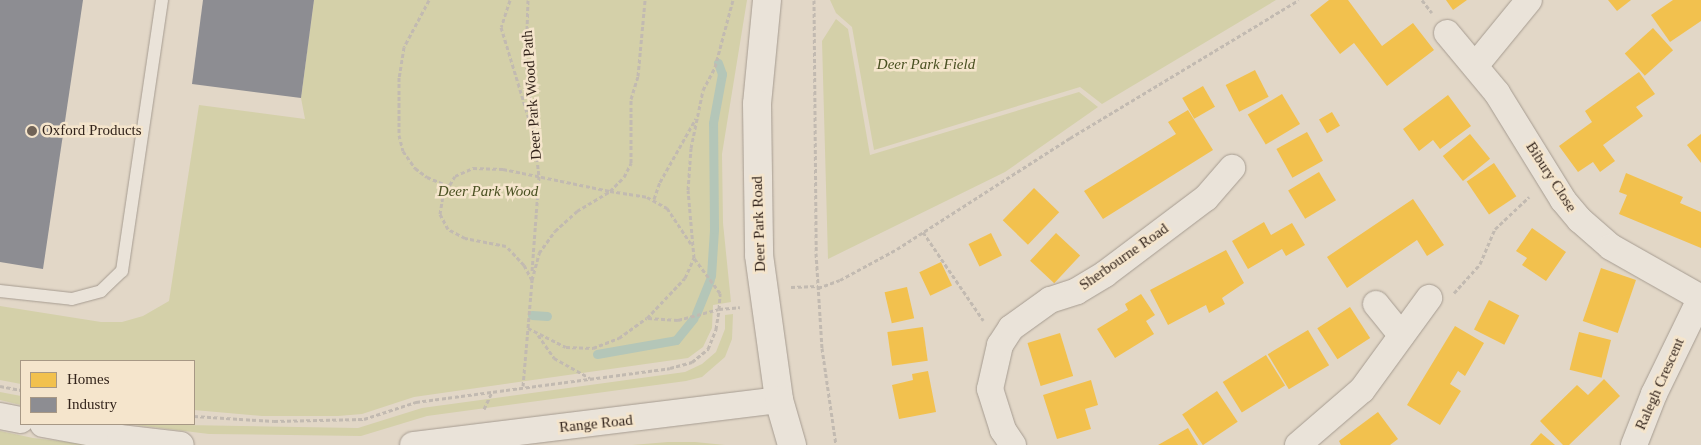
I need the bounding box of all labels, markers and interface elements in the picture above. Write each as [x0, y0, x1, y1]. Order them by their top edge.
street label: Deer Park Wood Path [518, 30, 546, 160]
park label: Deer Park Field [877, 56, 975, 74]
place label: Oxford Products [42, 122, 142, 140]
marker: Oxford Products [26, 125, 38, 137]
street label: Bibury Close [1522, 139, 1580, 215]
street label: Deer Park Road [748, 176, 770, 272]
park label: Deer Park Wood [438, 183, 538, 201]
street label: Sherbourne Road [1076, 220, 1172, 294]
street label: Ralegh Crescent [1632, 335, 1688, 433]
legend [20, 360, 195, 425]
text: Homes [67, 371, 110, 387]
text: Industry [67, 396, 117, 412]
street label: Range Road [558, 411, 634, 437]

